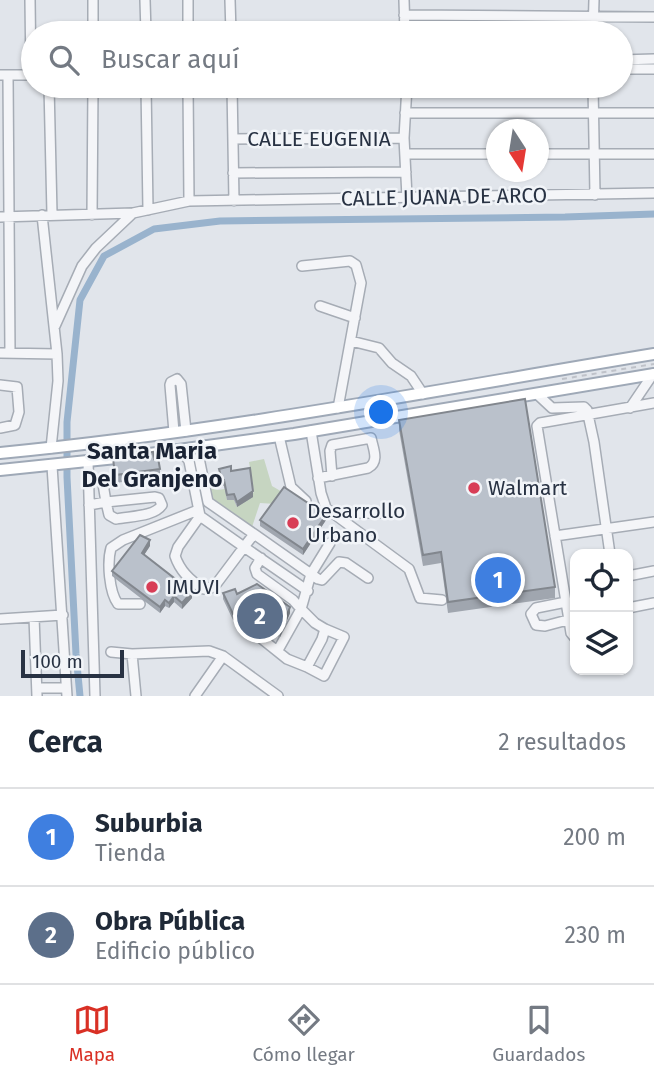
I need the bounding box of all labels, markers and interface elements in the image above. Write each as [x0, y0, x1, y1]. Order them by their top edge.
search box [21, 21, 633, 98]
icon: search [45, 41, 83, 79]
text: Buscar aquí [101, 44, 239, 75]
north arrow [486, 119, 549, 182]
street label: CALLE EUGENIA [247, 126, 391, 152]
street label: CALLE JUANA DE ARCO [341, 182, 547, 212]
your location [364, 395, 398, 429]
district label: Santa Maria Del Granjeno [82, 437, 222, 493]
place label: Walmart [488, 475, 568, 501]
marker: Walmart [466, 480, 482, 496]
place label: Desarrollo Urbano [307, 498, 405, 548]
marker: Desarrollo Urbano [285, 515, 301, 531]
map controls [570, 549, 633, 675]
button: locate [570, 549, 633, 612]
pin: 1 [475, 554, 521, 606]
place label: IMUVI [166, 574, 220, 600]
marker: IMUVI [144, 579, 160, 595]
pin: 2 [237, 590, 283, 642]
button: layers [570, 612, 633, 675]
scale bar [21, 647, 124, 679]
text: 100 m [32, 650, 83, 673]
text: Cerca [28, 724, 103, 760]
text: 2 resultados [498, 728, 626, 756]
text: Suburbia [95, 808, 203, 839]
text: 1 [46, 823, 56, 851]
text: 200 m [563, 823, 626, 851]
text: Tienda [95, 839, 166, 867]
text: Obra Pública [95, 906, 245, 937]
text: 2 [45, 921, 57, 949]
text: 230 m [565, 921, 626, 949]
text: Edificio público [95, 937, 255, 965]
tab: Mapa [69, 1001, 115, 1066]
tab: Cómo llegar [253, 1001, 355, 1066]
tab: Guardados [492, 1001, 585, 1066]

